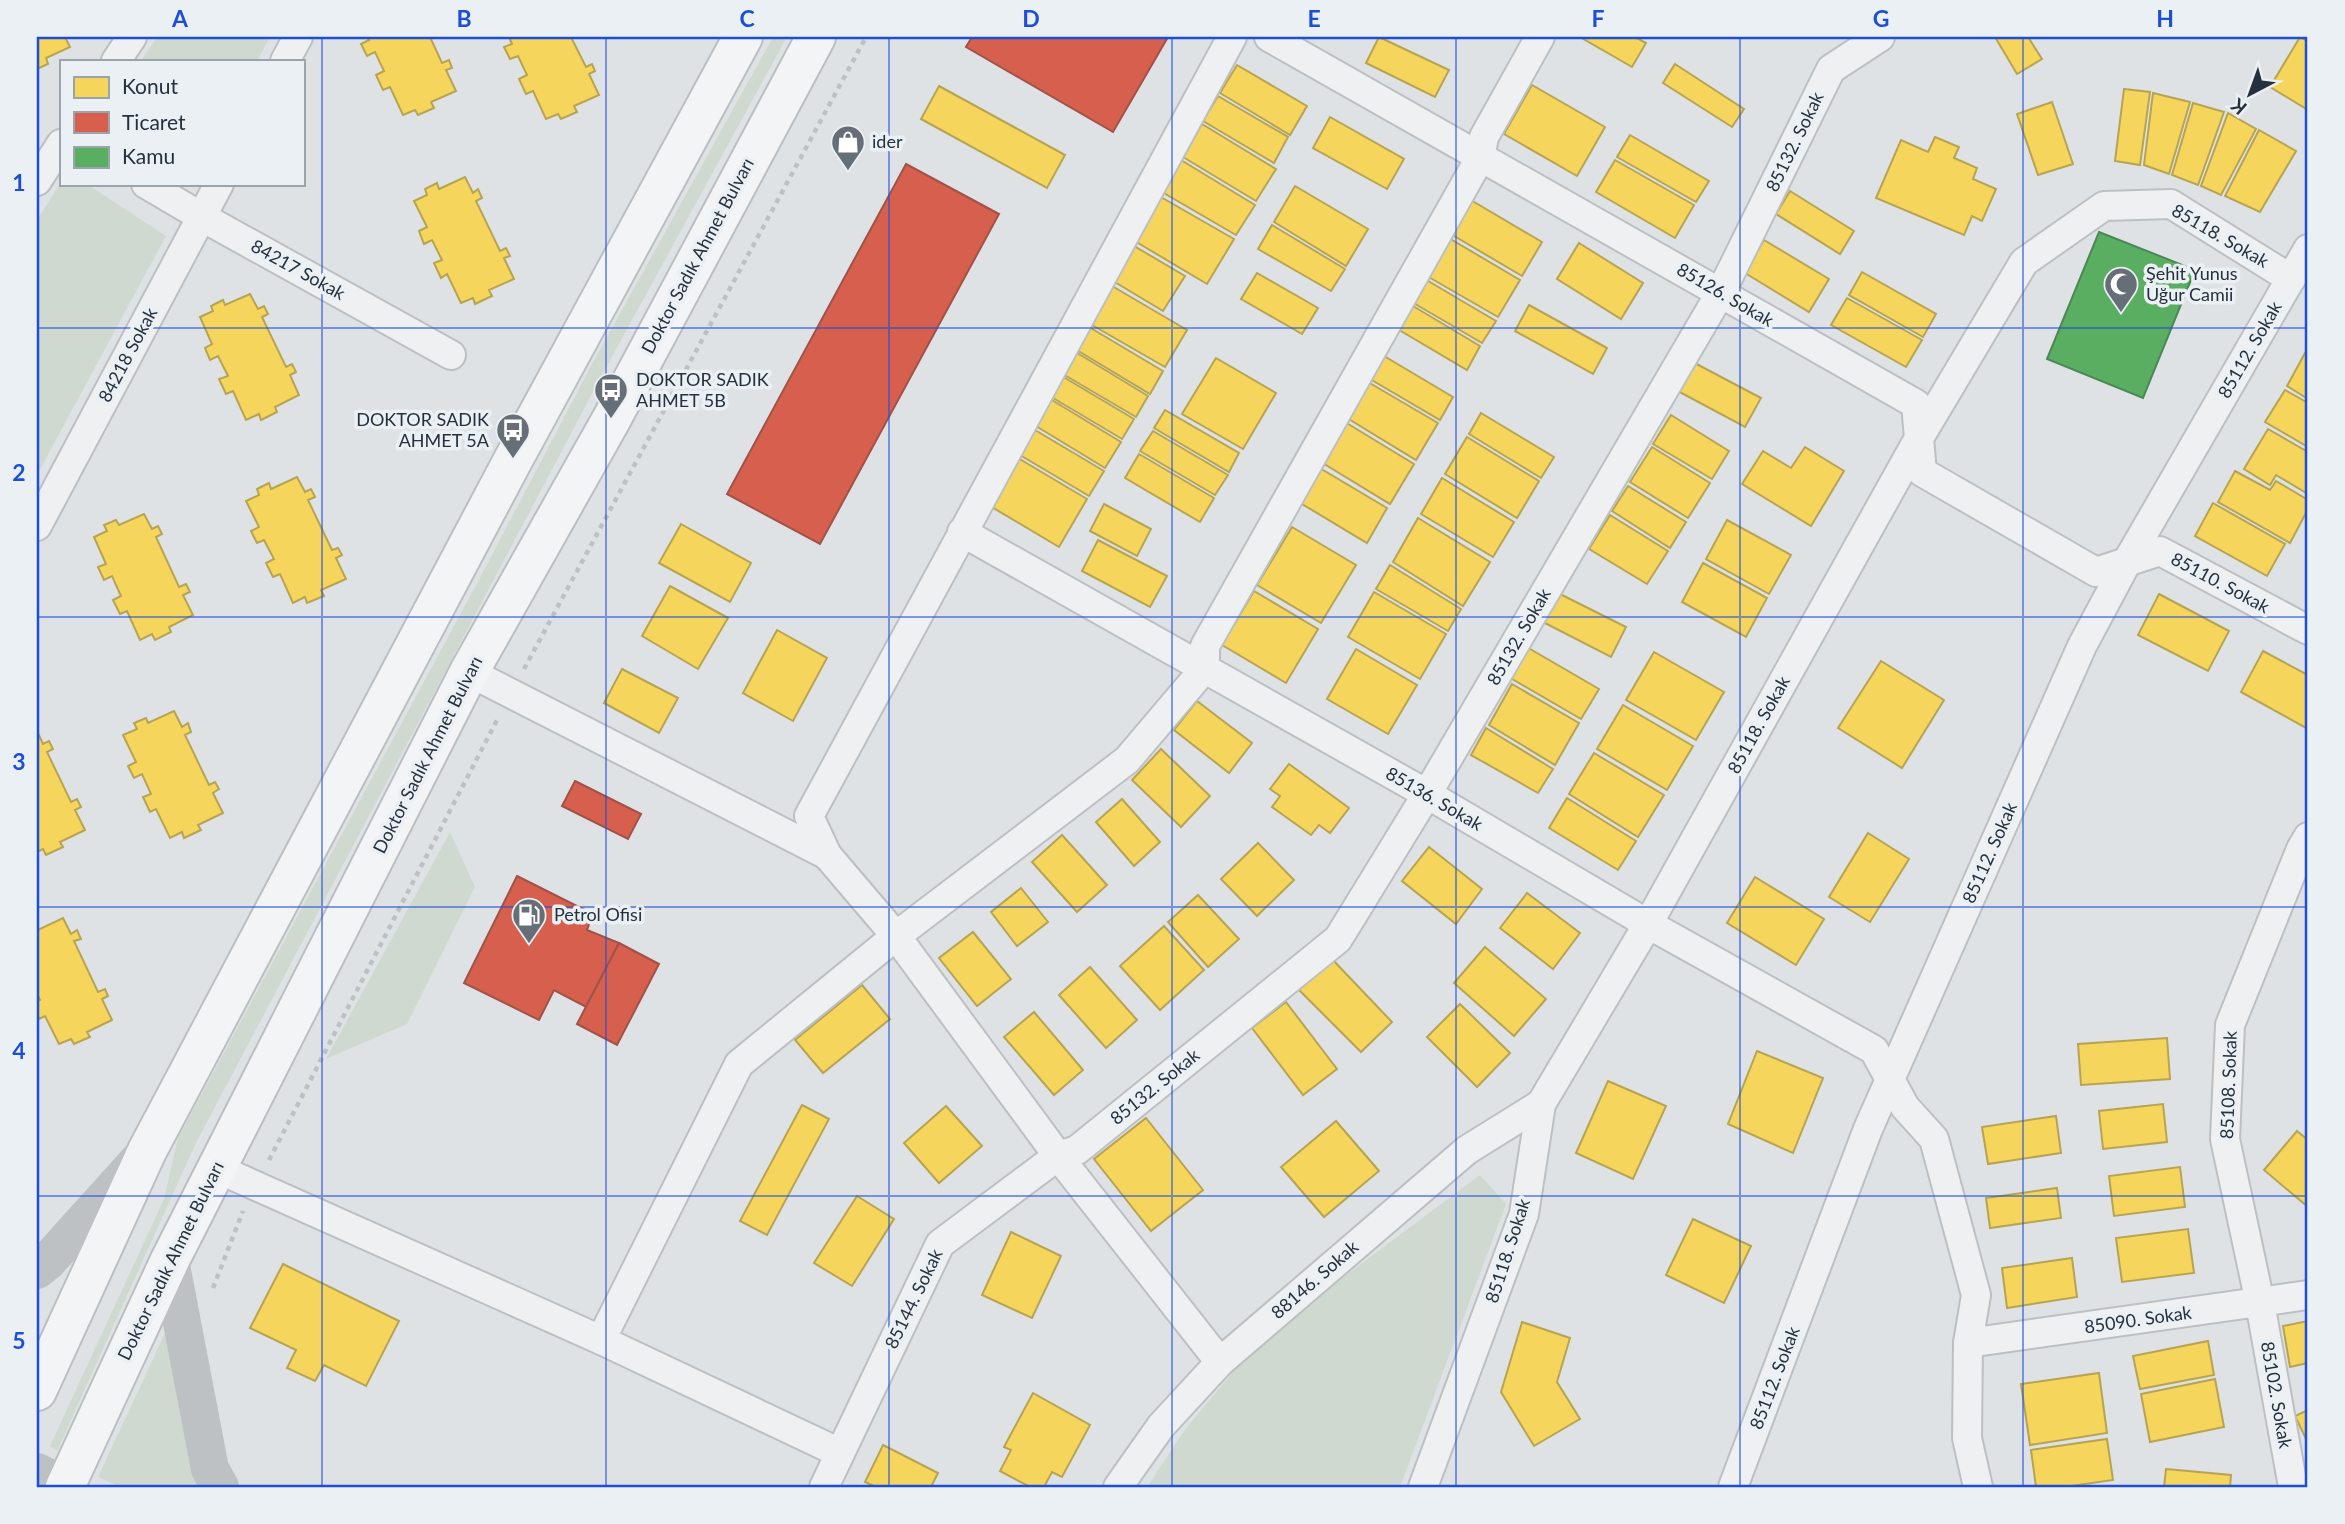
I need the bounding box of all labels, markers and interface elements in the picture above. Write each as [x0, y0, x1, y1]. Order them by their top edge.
text: A [171, 4, 189, 32]
text: B [456, 4, 472, 32]
text: C [739, 4, 755, 32]
text: D [1022, 4, 1040, 32]
text: E [1307, 4, 1321, 32]
text: F [1591, 4, 1605, 32]
text: G [1873, 4, 1889, 32]
text: H [2156, 4, 2174, 32]
legend [60, 60, 304, 186]
north arrow [2216, 60, 2286, 130]
text: Konut [122, 73, 178, 98]
street label: 85132. Sokak [1760, 87, 1828, 195]
text: K [2225, 94, 2251, 120]
text: Ticaret [122, 109, 186, 134]
shop icon: ider [829, 123, 867, 172]
place label: ider [872, 130, 903, 152]
text: Kamu [122, 143, 175, 168]
street label: Doktor Sadık Ahmet Bulvarı [636, 154, 758, 357]
text: 1 [12, 168, 26, 196]
street label: 85118. Sokak [2168, 199, 2274, 272]
street label: 84217 Sokak [248, 234, 350, 304]
street label: 85126. Sokak [1673, 258, 1779, 331]
place label: Şehit Yunus Uğur Camii [2146, 262, 2238, 305]
mosque icon: Şehit Yunus Uğur Camii [2102, 265, 2140, 314]
street label: 85112. Sokak [2213, 296, 2286, 402]
street label: 84218 Sokak [93, 303, 162, 406]
place label: DOKTOR SADIK AHMET 5B [636, 368, 769, 411]
bus stop icon: DOKTOR SADIK AHMET 5B [592, 371, 630, 420]
place label: DOKTOR SADIK AHMET 5A [356, 408, 490, 451]
bus stop icon: DOKTOR SADIK AHMET 5A [494, 411, 532, 460]
text: 2 [12, 458, 26, 486]
street label: 85110. Sokak [2168, 547, 2274, 618]
street label: 85132. Sokak [1482, 583, 1555, 689]
street label: Doktor Sadık Ahmet Bulvarı [368, 652, 487, 857]
street label: 85118. Sokak [1722, 671, 1794, 777]
text: 3 [12, 747, 26, 775]
street label: 85136. Sokak [1382, 762, 1488, 835]
street label: 85112. Sokak [1957, 798, 2021, 906]
fuel station icon: Petrol Ofisi [510, 896, 548, 945]
place label: Petrol Ofisi [554, 903, 642, 925]
street label: 85108. Sokak [2215, 1030, 2241, 1139]
text: 4 [12, 1036, 26, 1064]
street label: 85132. Sokak [1105, 1043, 1204, 1129]
street label: Doktor Sadık Ahmet Bulvarı [112, 1157, 228, 1364]
street label: 85118. Sokak [1480, 1195, 1534, 1306]
street label: 88146. Sokak [1266, 1235, 1363, 1323]
street label: 85144. Sokak [879, 1244, 947, 1352]
street label: 85090. Sokak [2083, 1300, 2194, 1337]
street label: 85112. Sokak [1744, 1322, 1804, 1432]
text: 5 [12, 1326, 26, 1354]
street label: 85102. Sokak [2257, 1340, 2297, 1451]

